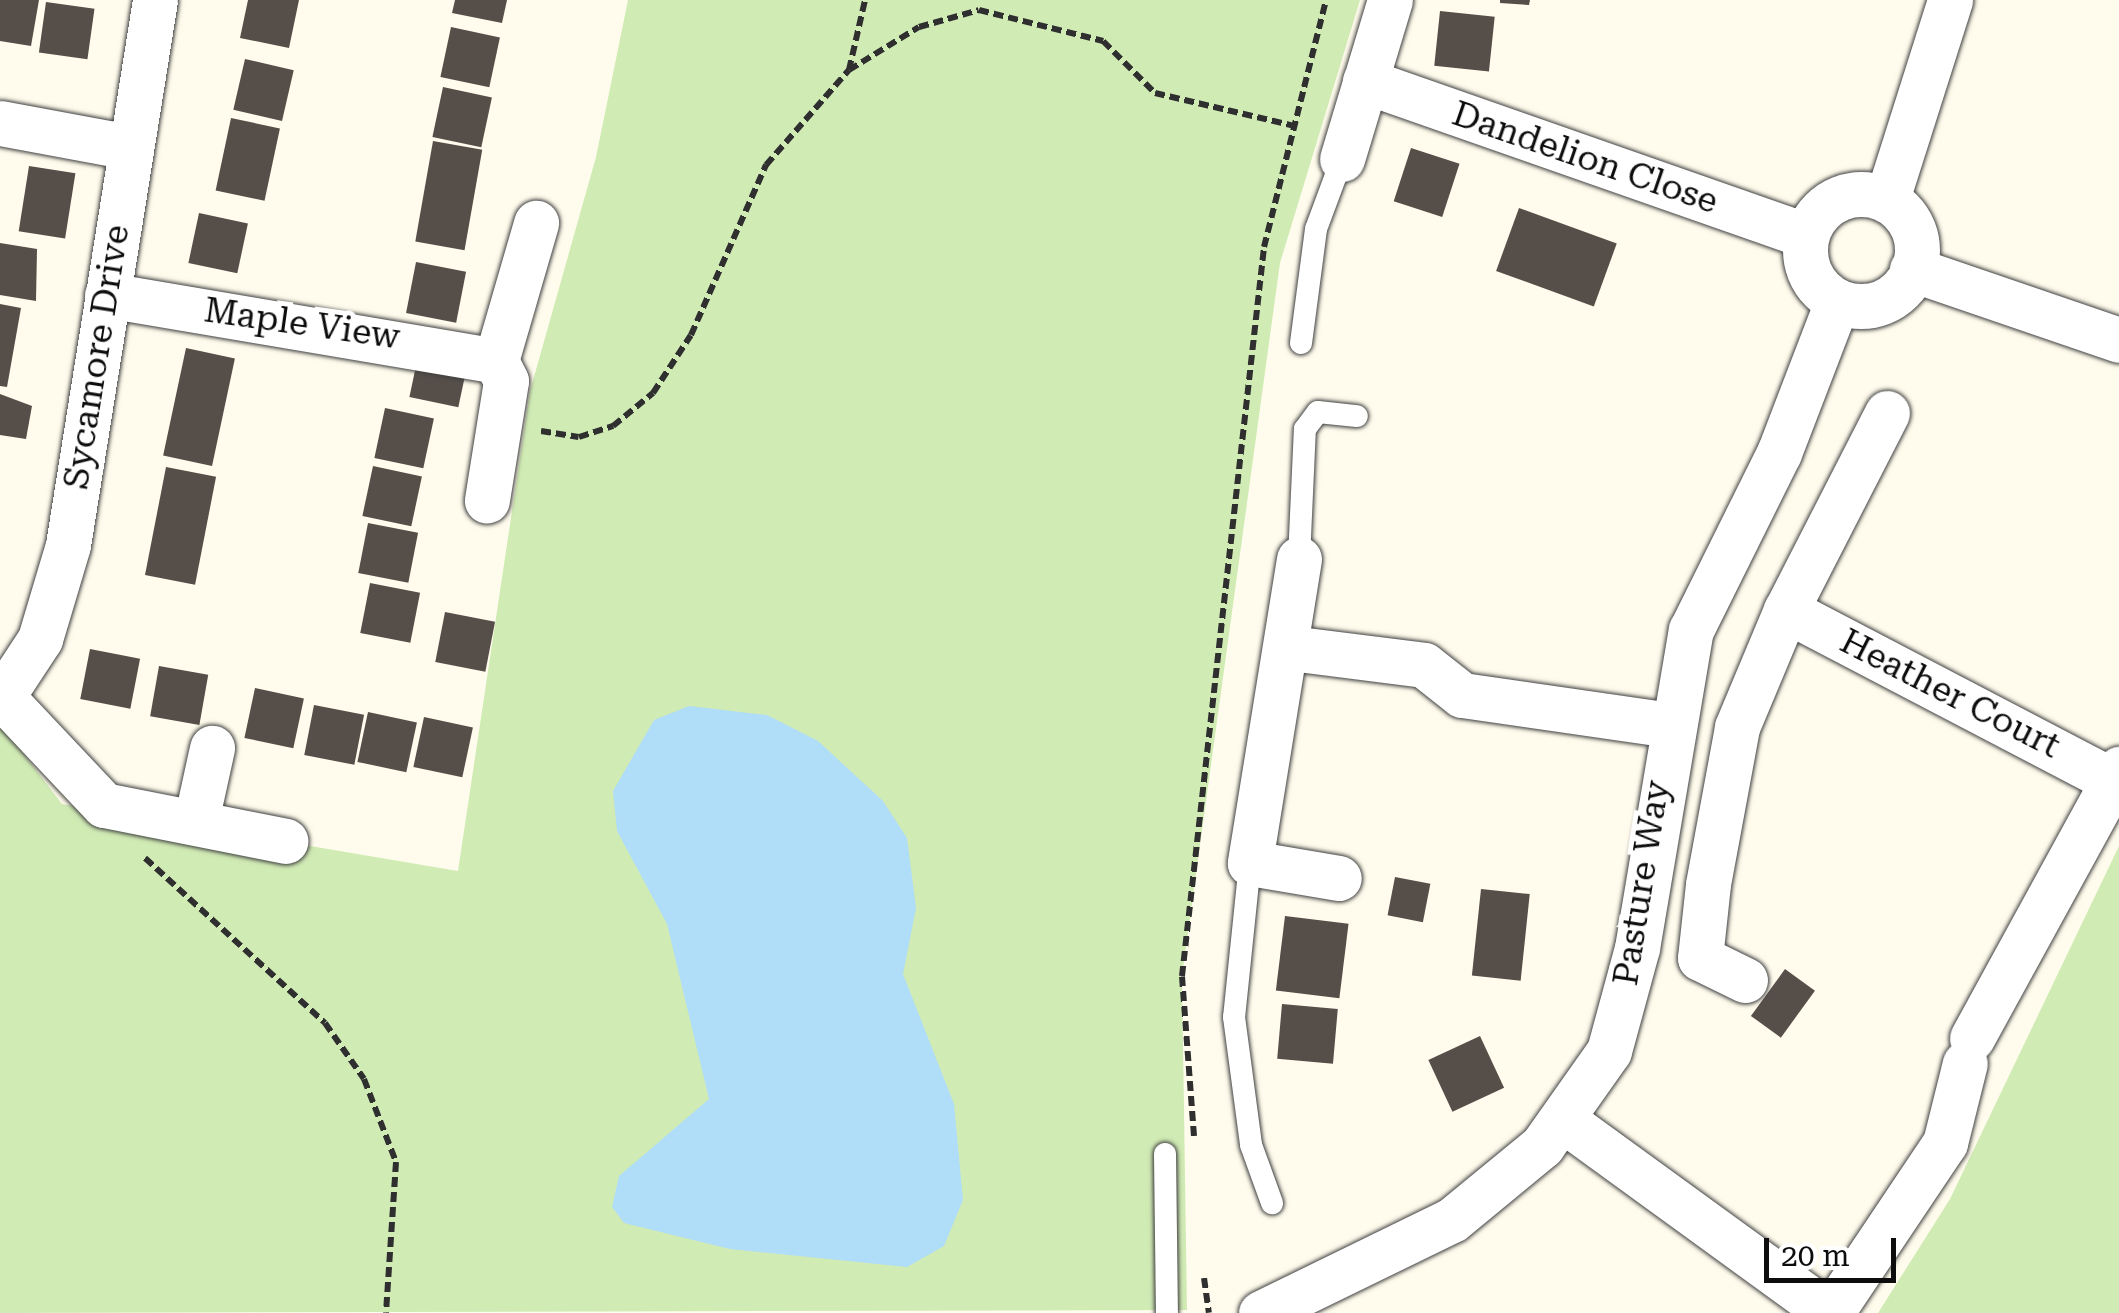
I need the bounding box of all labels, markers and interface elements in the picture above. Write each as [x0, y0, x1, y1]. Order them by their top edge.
street label: Dandelion Close [1447, 93, 1723, 223]
street label: Sycamore Drive [55, 222, 139, 492]
street label: Maple View [201, 289, 403, 359]
street label: Heather Court [1833, 621, 2067, 767]
street label: Pasture Way [1605, 777, 1679, 989]
scale bar [1769, 1218, 1902, 1280]
text: 20 m [1781, 1238, 1850, 1273]

